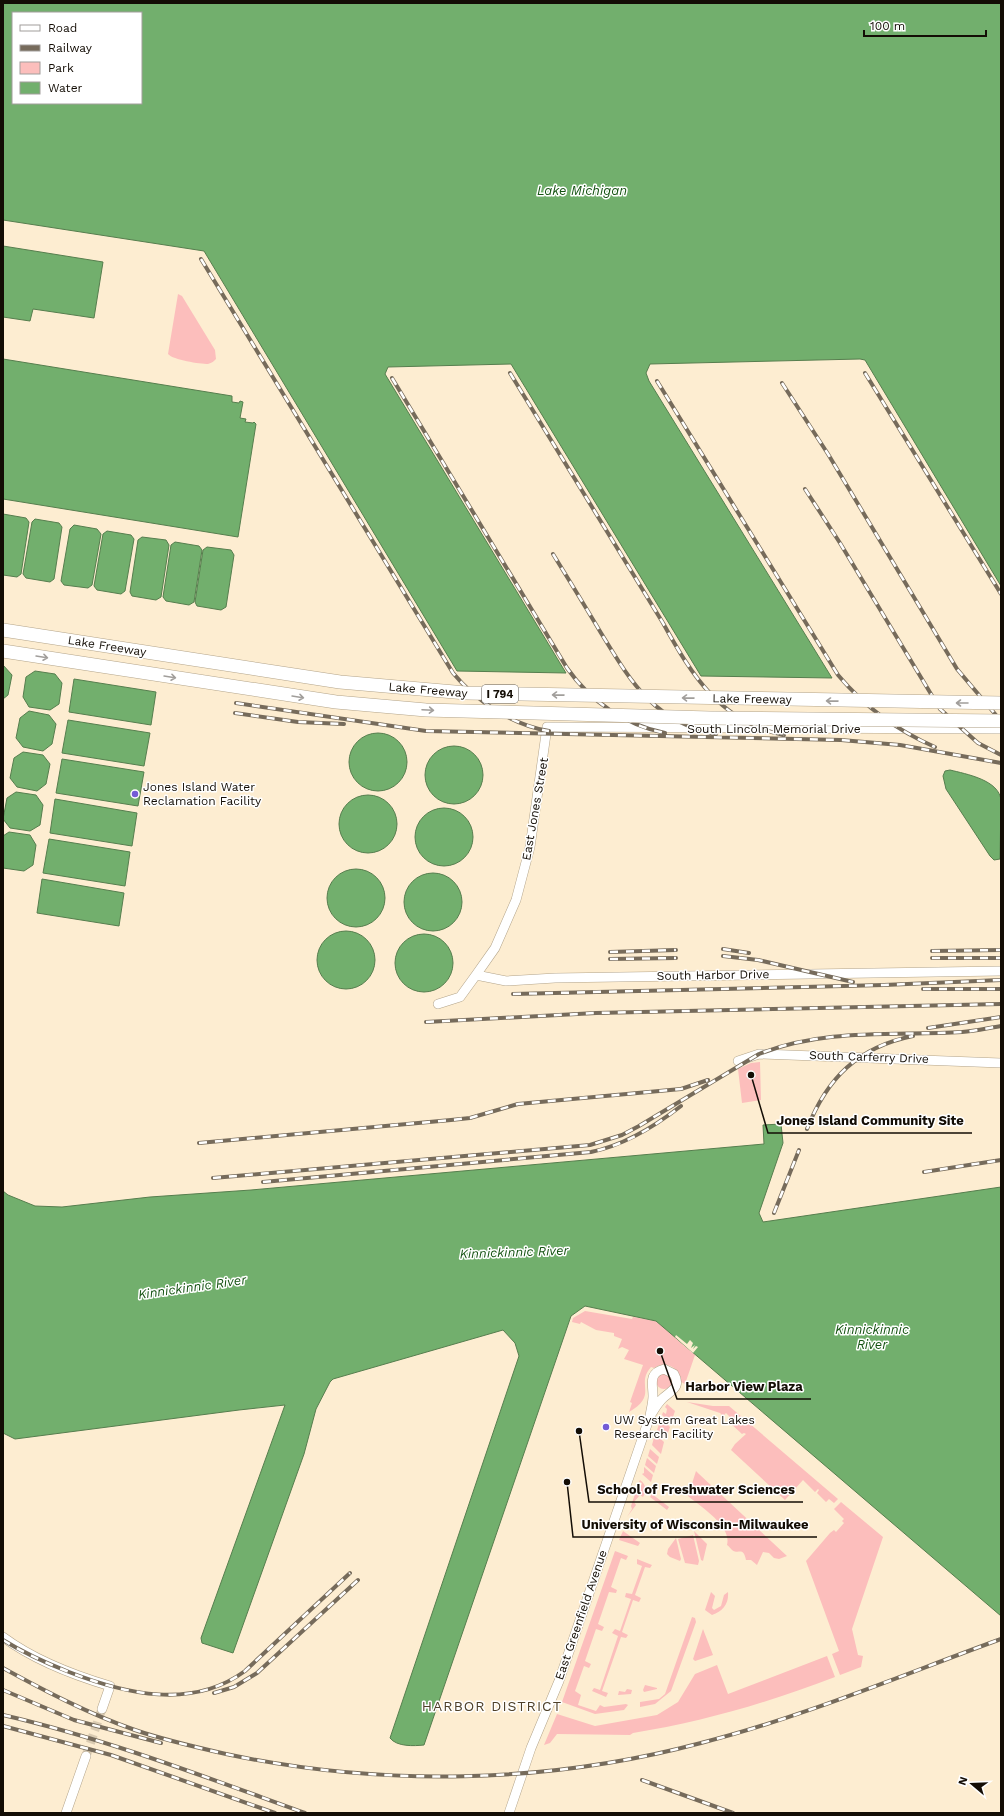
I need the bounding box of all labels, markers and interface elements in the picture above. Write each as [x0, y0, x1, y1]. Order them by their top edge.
legend [12, 12, 142, 104]
scale bar [864, 12, 986, 38]
text: 100 m [870, 19, 905, 33]
text: Road [48, 21, 77, 35]
text: Railway [48, 41, 93, 55]
text: Park [48, 61, 74, 75]
text: Water [48, 81, 83, 95]
water label: Lake Michigan [537, 183, 627, 198]
street label: Lake Freeway [67, 633, 148, 659]
one-way arrow [35, 653, 48, 661]
one-way arrow [163, 673, 176, 681]
street label: Lake Freeway [388, 680, 469, 701]
road number: I 794 [482, 685, 518, 703]
one-way arrow [552, 691, 565, 699]
street label: Lake Freeway [712, 691, 793, 707]
one-way arrow [292, 693, 305, 701]
one-way arrow [682, 694, 695, 702]
one-way arrow [826, 697, 839, 705]
one-way arrow [956, 699, 969, 707]
one-way arrow [421, 706, 434, 714]
street label: South Lincoln Memorial Drive [687, 722, 861, 736]
street label: East Jones Street [519, 756, 551, 862]
place label: Jones Island Water Reclamation Facility [143, 780, 262, 808]
marker: Jones Island Water Reclamation Facility [130, 789, 140, 799]
street label: South Harbor Drive [657, 967, 769, 983]
street label: South Carferry Drive [809, 1048, 929, 1066]
callout: Jones Island Community Site [768, 1108, 972, 1133]
text: Jones Island Community Site [776, 1113, 964, 1128]
water label: Kinnickinnic River [459, 1243, 570, 1261]
water label: Kinnickinnic River [137, 1272, 248, 1302]
water label: Kinnickinnic River [835, 1322, 909, 1352]
callout: Harbor View Plaza [677, 1374, 811, 1399]
text: Harbor View Plaza [685, 1379, 803, 1394]
place label: UW System Great Lakes Research Facility [614, 1413, 755, 1441]
marker: UW System Great Lakes Research Facility [601, 1422, 611, 1432]
callout: School of Freshwater Sciences [589, 1477, 803, 1502]
text: School of Freshwater Sciences [597, 1482, 795, 1497]
callout: University of Wisconsin-Milwaukee [573, 1512, 817, 1537]
text: University of Wisconsin-Milwaukee [582, 1517, 809, 1532]
street label: East Greenfield Avenue [552, 1548, 610, 1682]
district label: HARBOR DISTRICT [422, 1698, 562, 1714]
north arrow [952, 1764, 992, 1804]
text: N [956, 1775, 970, 1787]

